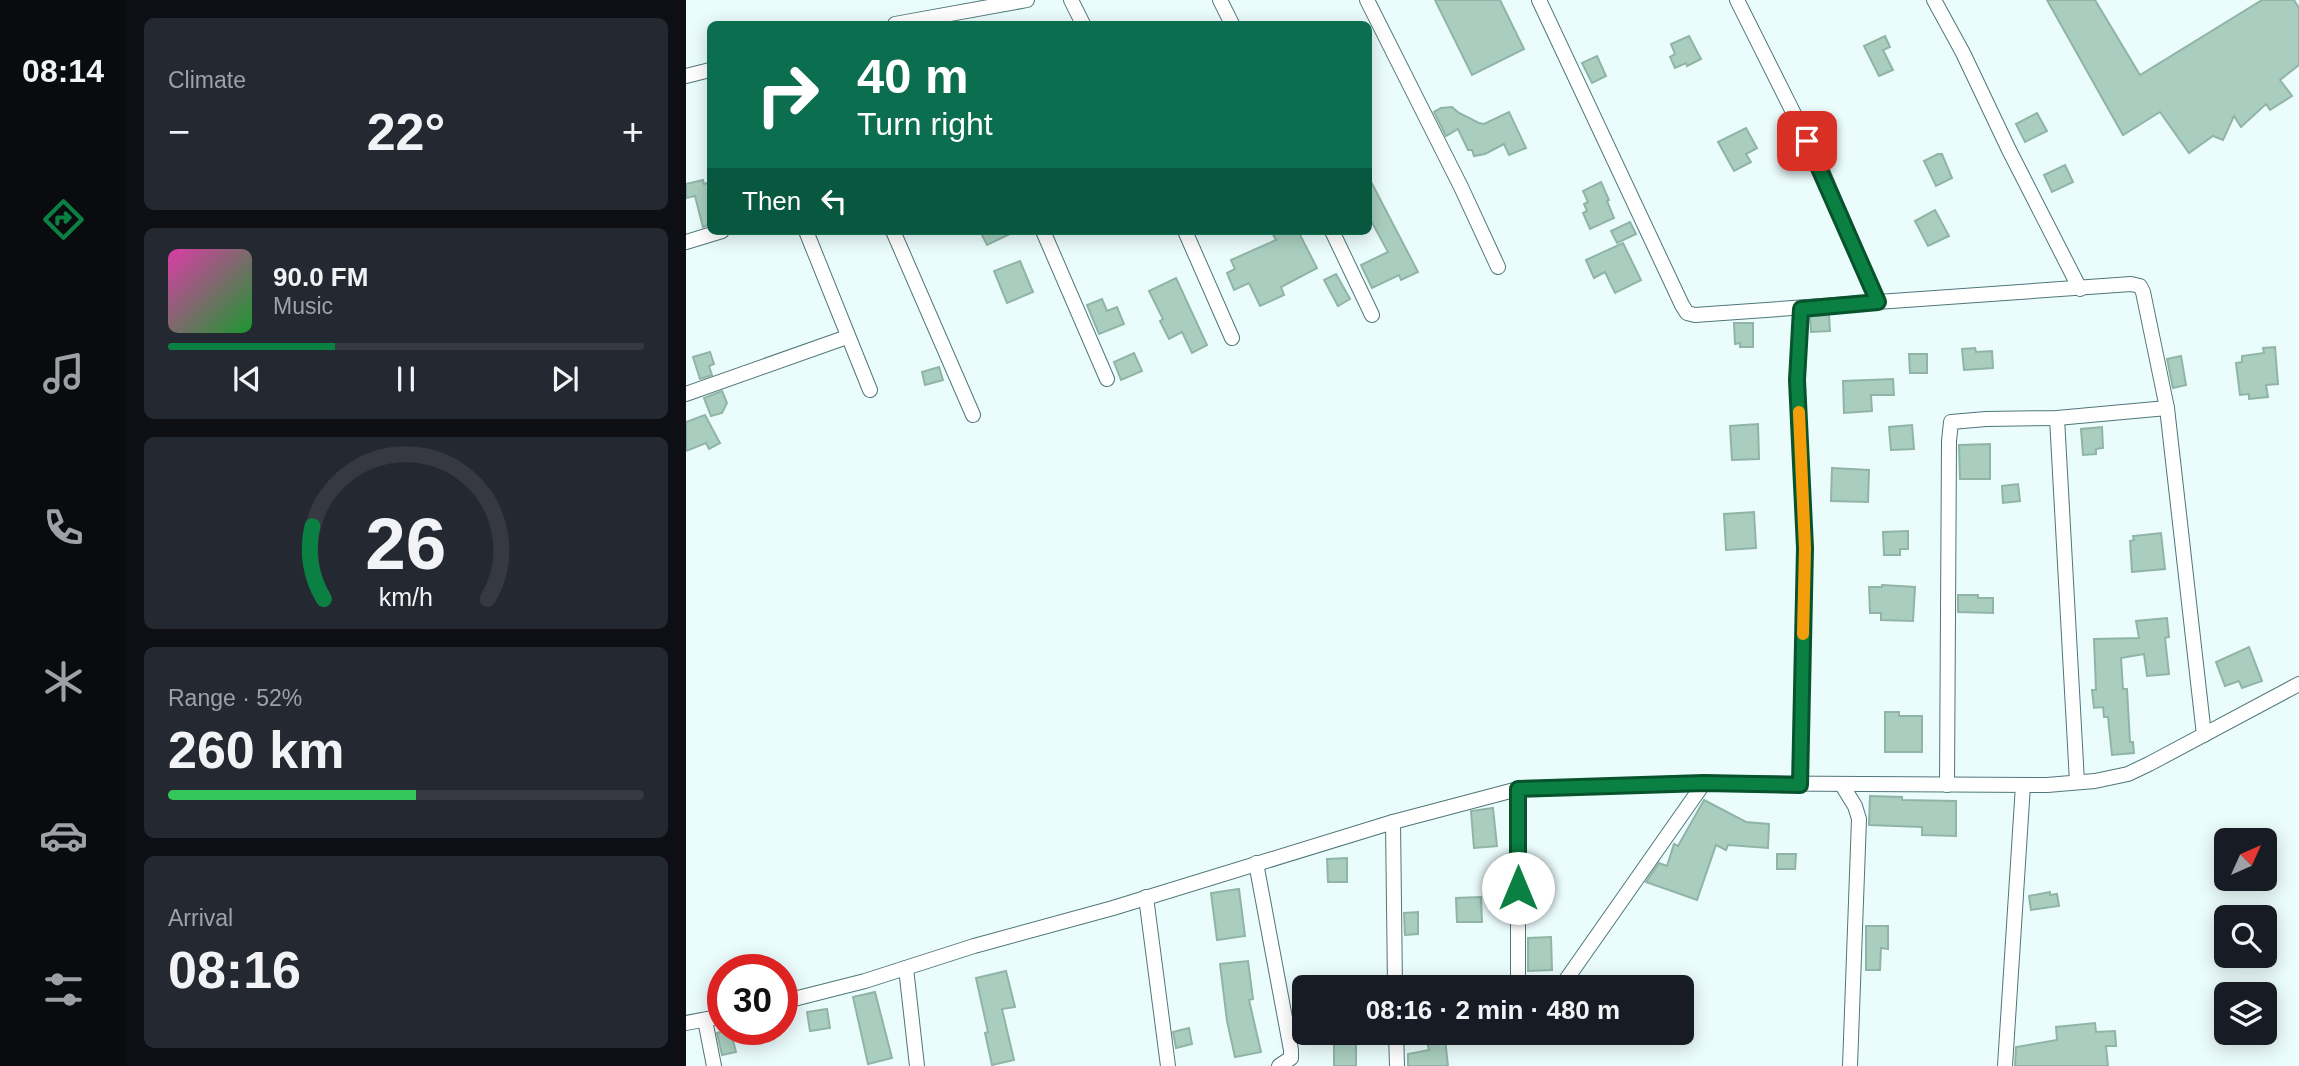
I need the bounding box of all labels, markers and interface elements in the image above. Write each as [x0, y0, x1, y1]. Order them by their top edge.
icon: right [742, 49, 833, 140]
text: 40 m [857, 49, 969, 103]
text: 08:14 [22, 53, 104, 89]
text: Climate [168, 67, 246, 93]
text: 22° [367, 103, 445, 161]
text: Turn right [857, 106, 993, 142]
text: − [168, 111, 190, 153]
text: + [622, 111, 644, 153]
pin [1777, 111, 1837, 171]
icon: arrive [1788, 122, 1826, 160]
icon: left [815, 182, 853, 220]
text: Then [742, 186, 801, 216]
icon: directions [39, 195, 88, 244]
text: 90.0 FM [273, 262, 368, 292]
text: Music [273, 293, 333, 319]
icon: music [39, 349, 88, 398]
icon: previous [228, 360, 266, 398]
icon: pause [387, 360, 425, 398]
icon: next [546, 360, 584, 398]
icon: phone [39, 503, 88, 552]
text: 26 [366, 503, 446, 584]
text: km/h [379, 583, 433, 611]
icon: climate [39, 657, 88, 706]
text: Range · 52% [168, 685, 302, 711]
text: 260 km [168, 721, 344, 779]
icon: car [39, 811, 88, 860]
north arrow [2214, 828, 2277, 891]
map controls [2214, 828, 2277, 1045]
position arrow [1481, 851, 1555, 925]
text: Arrival [168, 905, 233, 931]
button: search [2214, 905, 2277, 968]
text: 08:16 [168, 941, 301, 999]
speed limit sign: 30 [707, 954, 798, 1045]
icon: filters [39, 965, 88, 1014]
button: layers [2214, 982, 2277, 1045]
text: 08:16 · 2 min · 480 m [1366, 995, 1620, 1025]

